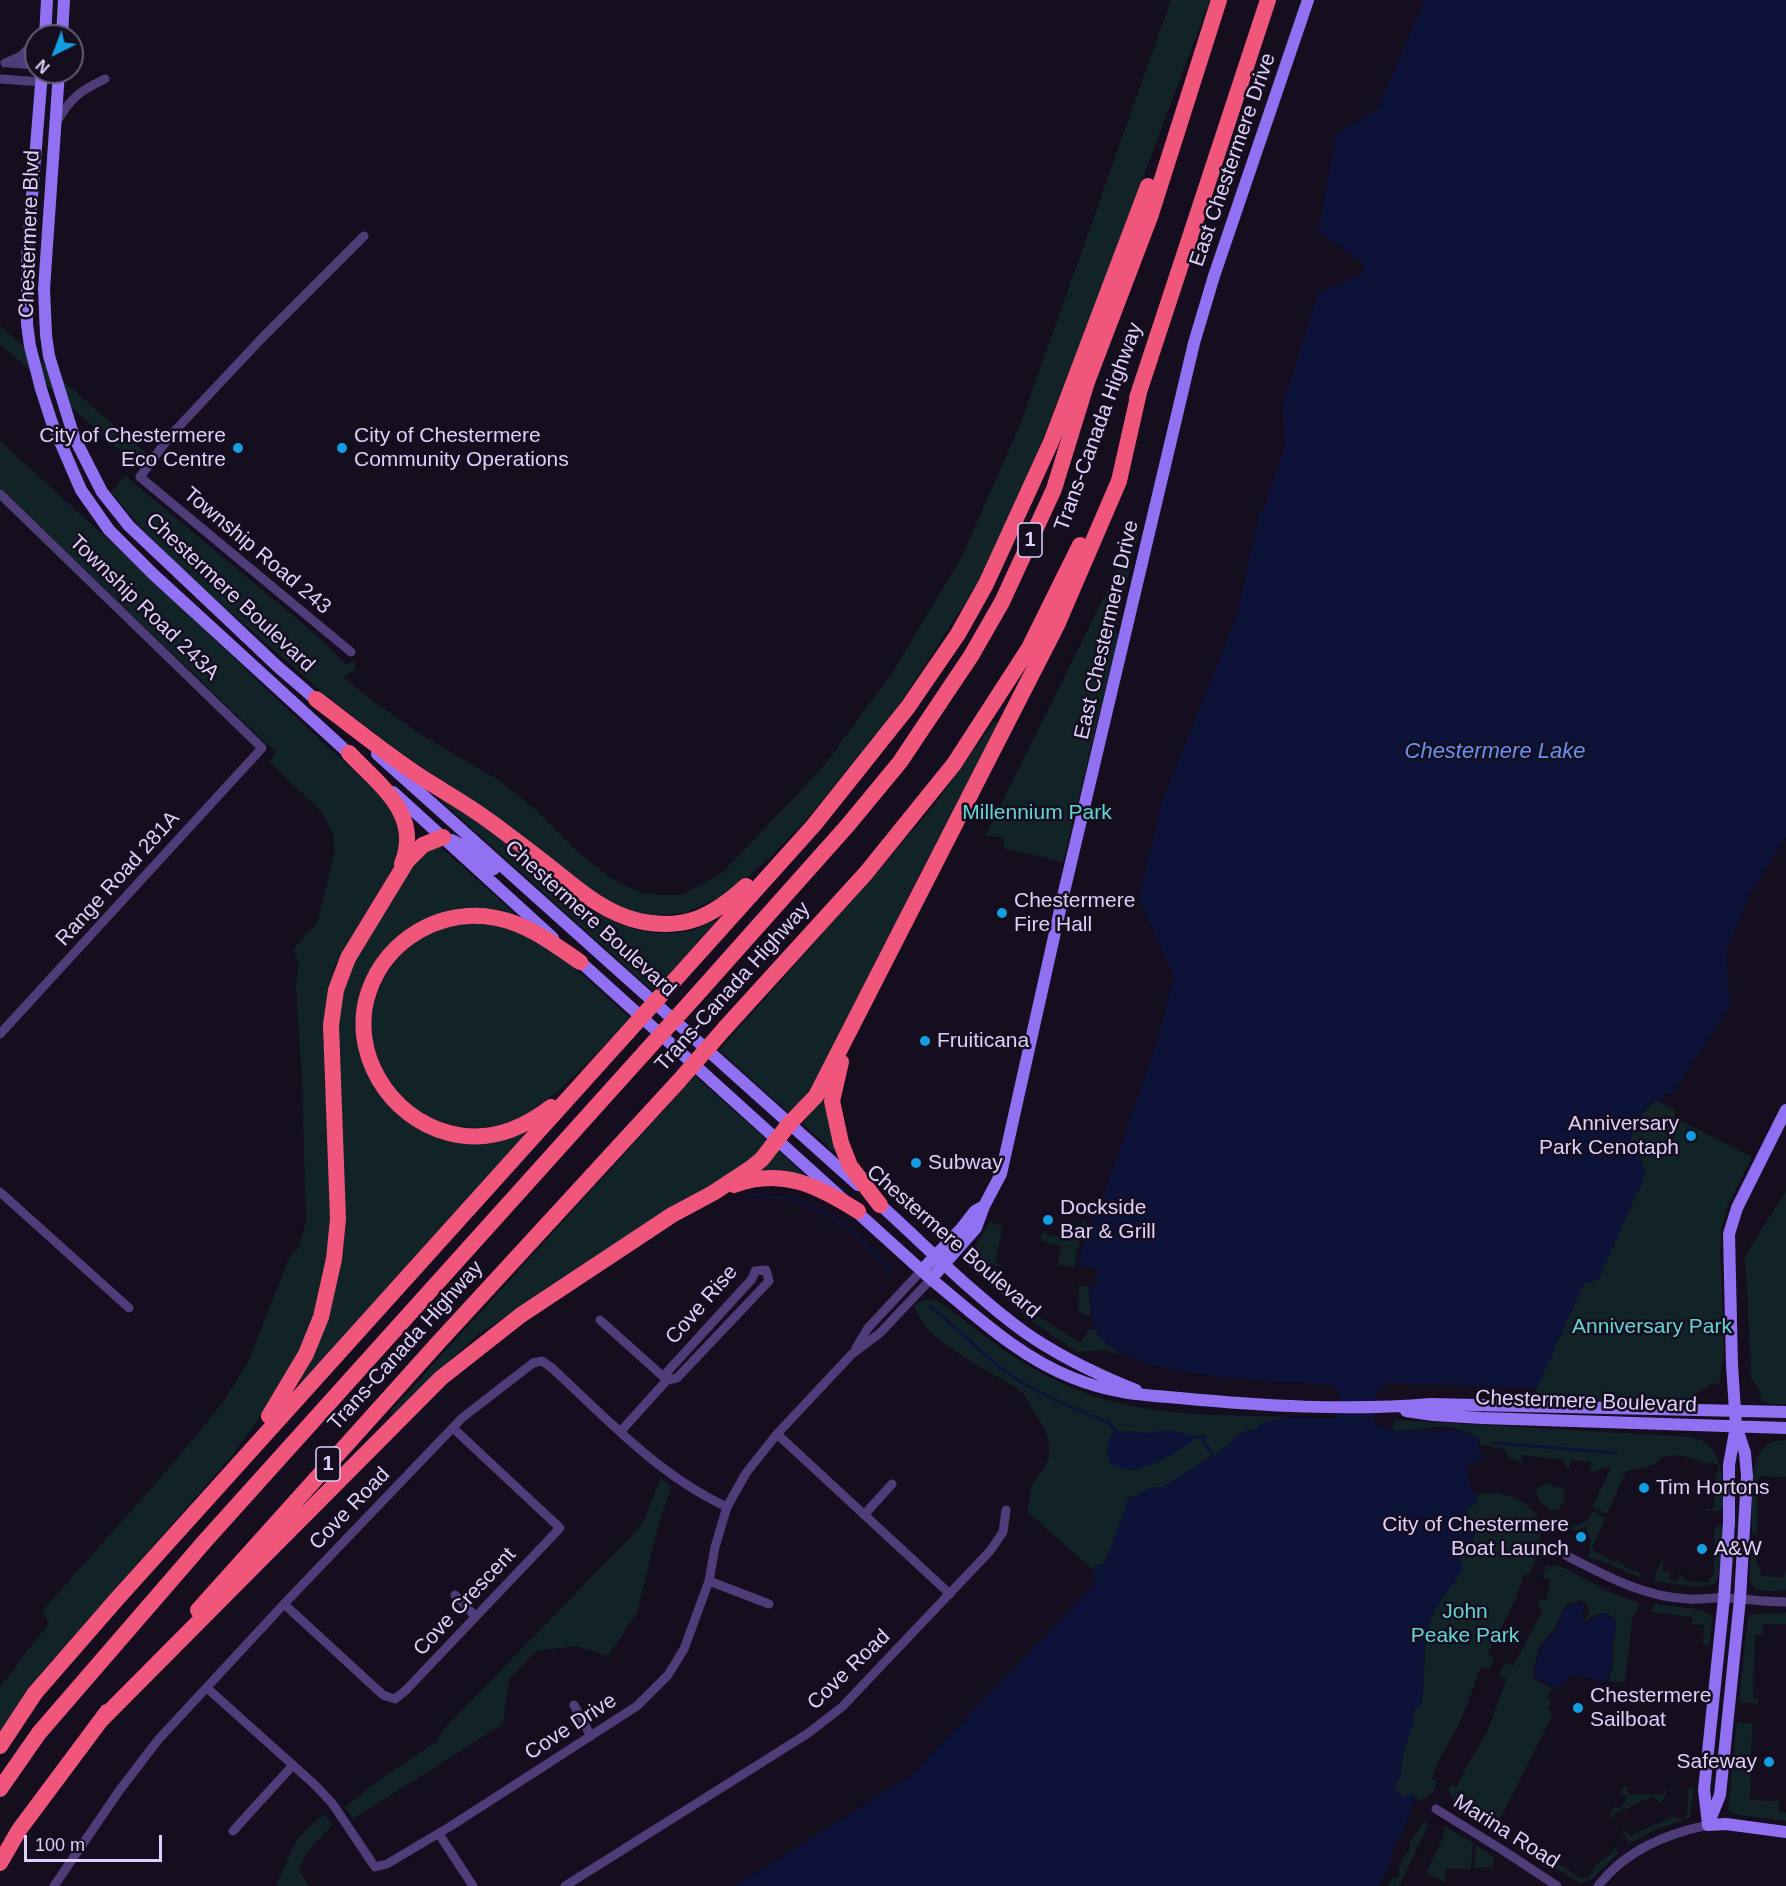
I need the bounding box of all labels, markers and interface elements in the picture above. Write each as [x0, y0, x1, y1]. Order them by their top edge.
north arrow [24, 24, 84, 84]
street label: East Chestermere Drive [1185, 50, 1281, 270]
text: N [33, 56, 53, 76]
street label: Chestermere Blvd [14, 150, 46, 318]
street label: Trans-Canada Highway [1050, 319, 1148, 535]
place label: City of Chestermere Eco Centre [39, 423, 226, 473]
place label: City of Chestermere Community Operations [354, 423, 569, 473]
marker: City of Chestermere Eco Centre [231, 441, 245, 455]
marker: City of Chestermere Community Operations [335, 441, 349, 455]
street label: Township Road 243 [178, 482, 336, 620]
street label: Chestermere Boulevard [140, 508, 320, 678]
street label: East Chestermere Drive [1070, 518, 1144, 742]
road number: 1 [1018, 523, 1042, 557]
street label: Township Road 243A [64, 530, 224, 686]
water label: Chestermere Lake [1405, 739, 1585, 765]
park label: Millennium Park [962, 800, 1112, 826]
street label: Range Road 281A [51, 806, 185, 952]
street label: Chestermere Boulevard [499, 835, 681, 1003]
place label: Chestermere Fire Hall [1014, 888, 1135, 938]
street label: Trans-Canada Highway [650, 897, 816, 1077]
marker: Chestermere Fire Hall [995, 906, 1009, 920]
place label: Fruiticana [937, 1028, 1029, 1054]
marker: Fruiticana [918, 1034, 932, 1048]
place label: Anniversary Park Cenotaph [1539, 1111, 1679, 1161]
marker: Anniversary Park Cenotaph [1684, 1129, 1698, 1143]
place label: Subway [928, 1150, 1003, 1176]
marker: Subway [909, 1156, 923, 1170]
street label: Chestermere Boulevard [861, 1160, 1045, 1324]
place label: Dockside Bar & Grill [1060, 1195, 1156, 1245]
marker: Dockside Bar & Grill [1041, 1213, 1055, 1227]
street label: Trans-Canada Highway [323, 1256, 489, 1436]
street label: Cove Rise [661, 1260, 743, 1350]
park label: Anniversary Park [1572, 1314, 1732, 1340]
street label: Chestermere Boulevard [1475, 1386, 1697, 1418]
road number: 1 [316, 1447, 340, 1481]
street label: Cove Road [304, 1462, 396, 1556]
place label: Tim Hortons [1656, 1475, 1770, 1501]
marker: Tim Hortons [1637, 1481, 1651, 1495]
place label: City of Chestermere Boat Launch [1382, 1512, 1569, 1562]
marker: City of Chestermere Boat Launch [1574, 1530, 1588, 1544]
place label: A&W [1714, 1536, 1762, 1562]
marker: A&W [1695, 1542, 1709, 1556]
street label: Cove Crescent [408, 1543, 522, 1661]
park label: John Peake Park [1411, 1599, 1519, 1649]
street label: Cove Road [802, 1624, 896, 1716]
place label: Chestermere Sailboat [1590, 1683, 1711, 1733]
street label: Cove Drive [521, 1688, 621, 1766]
marker: Chestermere Sailboat [1571, 1701, 1585, 1715]
place label: Safeway [1676, 1749, 1757, 1775]
marker: Safeway [1762, 1755, 1776, 1769]
street label: Marina Road [1448, 1789, 1564, 1875]
scale bar [27, 1823, 165, 1861]
text: 100 m [35, 1835, 85, 1855]

